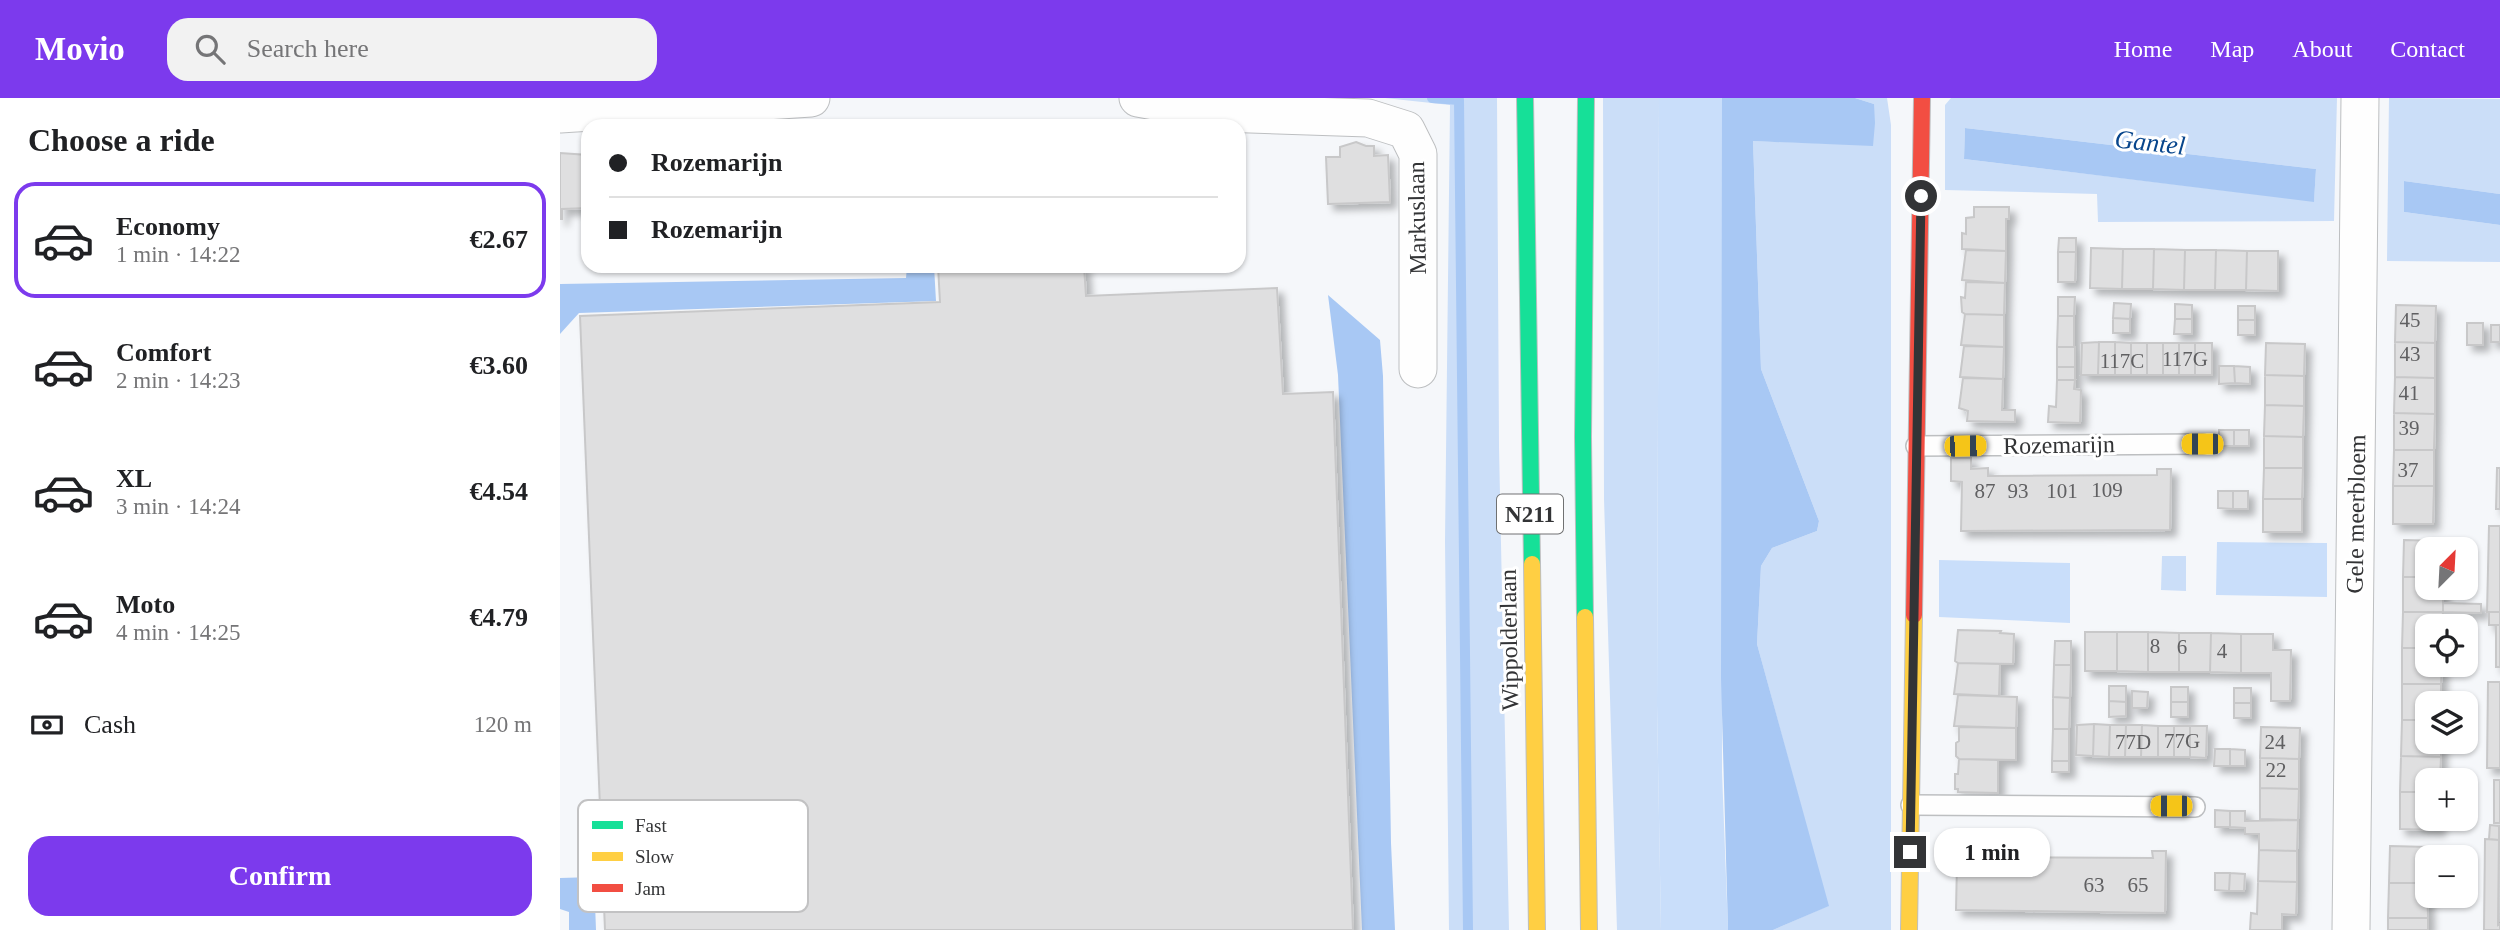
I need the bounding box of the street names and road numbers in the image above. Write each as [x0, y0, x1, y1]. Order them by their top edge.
street label: Markuslaan [1403, 161, 1431, 275]
street label: Rozemarijn [2003, 431, 2115, 459]
street label: Gele meerbloem [2342, 434, 2370, 594]
road number: N211 [1497, 494, 1563, 534]
street label: Wippolderlaan [1495, 569, 1523, 711]

